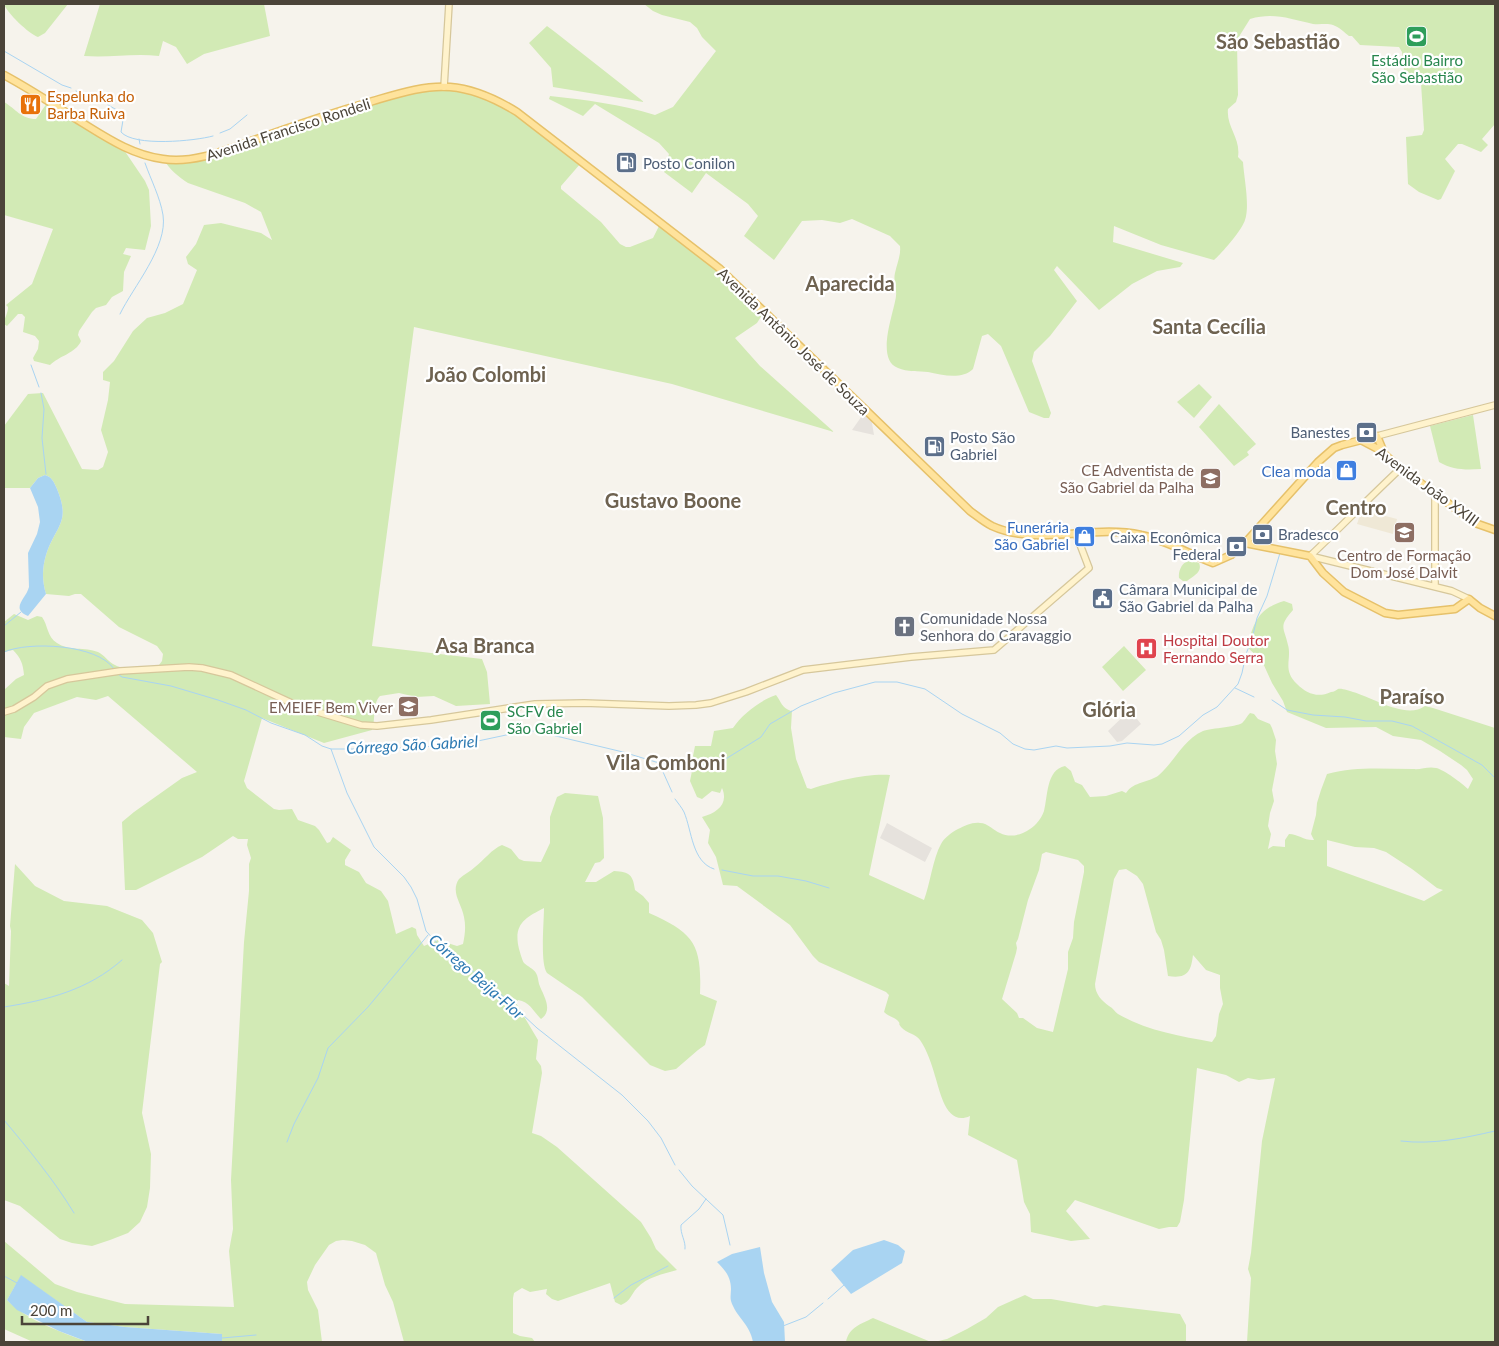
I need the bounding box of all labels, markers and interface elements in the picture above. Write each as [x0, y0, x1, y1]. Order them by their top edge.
sports icon: Estádio Bairro São Sebastião [1405, 25, 1429, 49]
district label: São Sebastião [1216, 29, 1340, 53]
place label: Estádio Bairro São Sebastião [1371, 51, 1463, 86]
place label: Espelunka do Barba Ruiva [47, 87, 134, 122]
restaurant icon: Espelunka do Barba Ruiva [19, 93, 43, 117]
street label: Avenida Francisco Rondeli [204, 94, 372, 164]
fuel station icon: Posto Conilon [615, 151, 639, 175]
place label: Posto Conilon [643, 154, 735, 172]
street label: Avenida Antônio José de Souza [714, 264, 874, 418]
district label: Aparecida [804, 271, 895, 295]
district label: Santa Cecília [1152, 314, 1266, 338]
district label: João Colombi [426, 362, 546, 386]
bank icon: Banestes [1354, 420, 1378, 444]
place label: Banestes [1290, 423, 1350, 441]
place label: Posto São Gabriel [950, 428, 1015, 463]
fuel station icon: Posto São Gabriel [922, 434, 946, 458]
street label: Avenida João XXIII [1373, 443, 1483, 529]
shop icon: Clea moda [1335, 459, 1359, 483]
place label: CE Adventista de São Gabriel da Palha [1060, 461, 1194, 496]
place label: Clea moda [1262, 462, 1331, 480]
school or university icon: CE Adventista de São Gabriel da Palha [1198, 467, 1222, 491]
district label: Gustavo Boone [605, 488, 741, 512]
district label: Centro [1326, 495, 1386, 519]
place label: Funerária São Gabriel [994, 518, 1069, 553]
school or university icon: Centro de Formação Dom José Dalvit [1392, 520, 1416, 544]
bank icon: Bradesco [1250, 522, 1274, 546]
shop icon: Funerária São Gabriel [1073, 524, 1097, 548]
place label: Bradesco [1278, 525, 1339, 543]
place label: Caixa Econômica Federal [1110, 528, 1221, 563]
bank icon: Caixa Econômica Federal [1225, 534, 1249, 558]
place label: Centro de Formação Dom José Dalvit [1337, 546, 1471, 581]
place label: Câmara Municipal de São Gabriel da Palha [1119, 580, 1257, 615]
public building icon: Câmara Municipal de São Gabriel da Palha [1091, 586, 1115, 610]
place label: Comunidade Nossa Senhora do Caravaggio [920, 609, 1071, 644]
church icon: Comunidade Nossa Senhora do Caravaggio [892, 615, 916, 639]
place label: Hospital Doutor Fernando Serra [1163, 631, 1269, 666]
district label: Asa Branca [434, 633, 535, 657]
hospital icon: Hospital Doutor Fernando Serra [1135, 637, 1159, 661]
district label: Paraíso [1379, 684, 1445, 708]
school or university icon: EMEIEF Bem Viver [397, 695, 421, 719]
district label: Glória [1082, 697, 1136, 721]
place label: EMEIEF Bem Viver [269, 698, 394, 716]
place label: SCFV de São Gabriel [507, 702, 582, 737]
sports icon: SCFV de São Gabriel [479, 708, 503, 732]
water label: Córrego São Gabriel [346, 731, 479, 757]
district label: Vila Comboni [605, 750, 726, 774]
water label: Córrego Beija-Flor [426, 929, 529, 1023]
scale bar [22, 1294, 149, 1326]
text: 200 m [30, 1301, 72, 1319]

